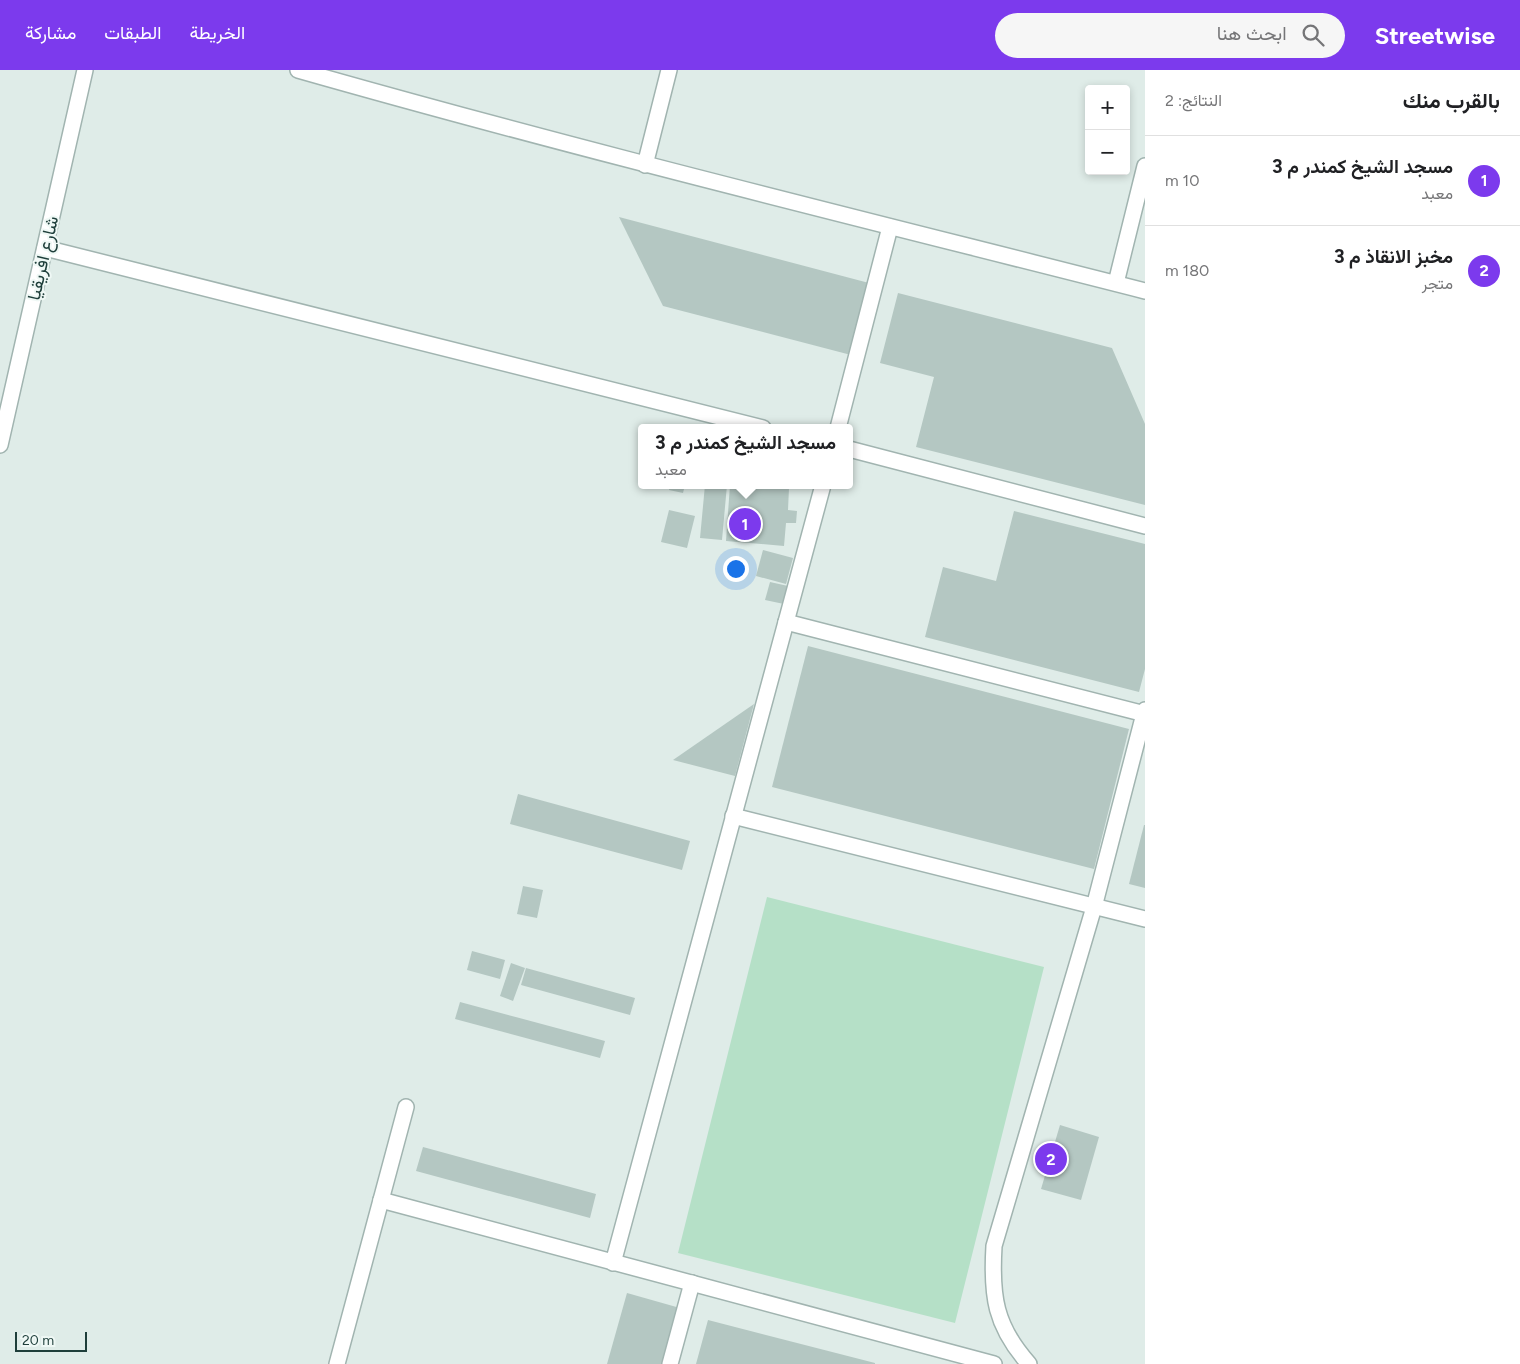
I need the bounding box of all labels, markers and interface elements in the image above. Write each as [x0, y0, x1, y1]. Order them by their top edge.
search box [995, 13, 1345, 58]
icon: search [1299, 21, 1327, 49]
text: Streetwise [1375, 21, 1495, 50]
text: مشاركة [25, 22, 76, 44]
text: الطبقات [104, 22, 161, 44]
text: الخريطة [189, 22, 245, 44]
text: ابحث هنا [1217, 22, 1287, 45]
map controls [1085, 85, 1130, 175]
button: + [1085, 85, 1130, 130]
text: بالقرب منك [1403, 88, 1500, 113]
text: النتائج: 2 [1165, 91, 1222, 110]
button: − [1085, 130, 1130, 175]
text: مسجد الشيخ كمندر م 3 [1272, 155, 1453, 178]
text: 10 m [1165, 171, 1199, 190]
text: 1 [1481, 171, 1487, 190]
text: معبد [1421, 184, 1453, 203]
street label: شارع افريقيا [23, 214, 64, 303]
text: مخبز الانقاذ م 3 [1334, 245, 1453, 268]
text: 180 m [1165, 261, 1209, 280]
text: 2 [1479, 261, 1489, 280]
text: متجر [1422, 274, 1453, 293]
popup [638, 424, 853, 489]
text: مسجد الشيخ كمندر م 3 [655, 431, 836, 454]
text: معبد [655, 460, 687, 479]
pin: 1 [729, 505, 761, 543]
your location [723, 556, 749, 582]
pin: 2 [1035, 1140, 1067, 1178]
scale bar [15, 1329, 88, 1352]
text: 20 m [22, 1332, 54, 1349]

